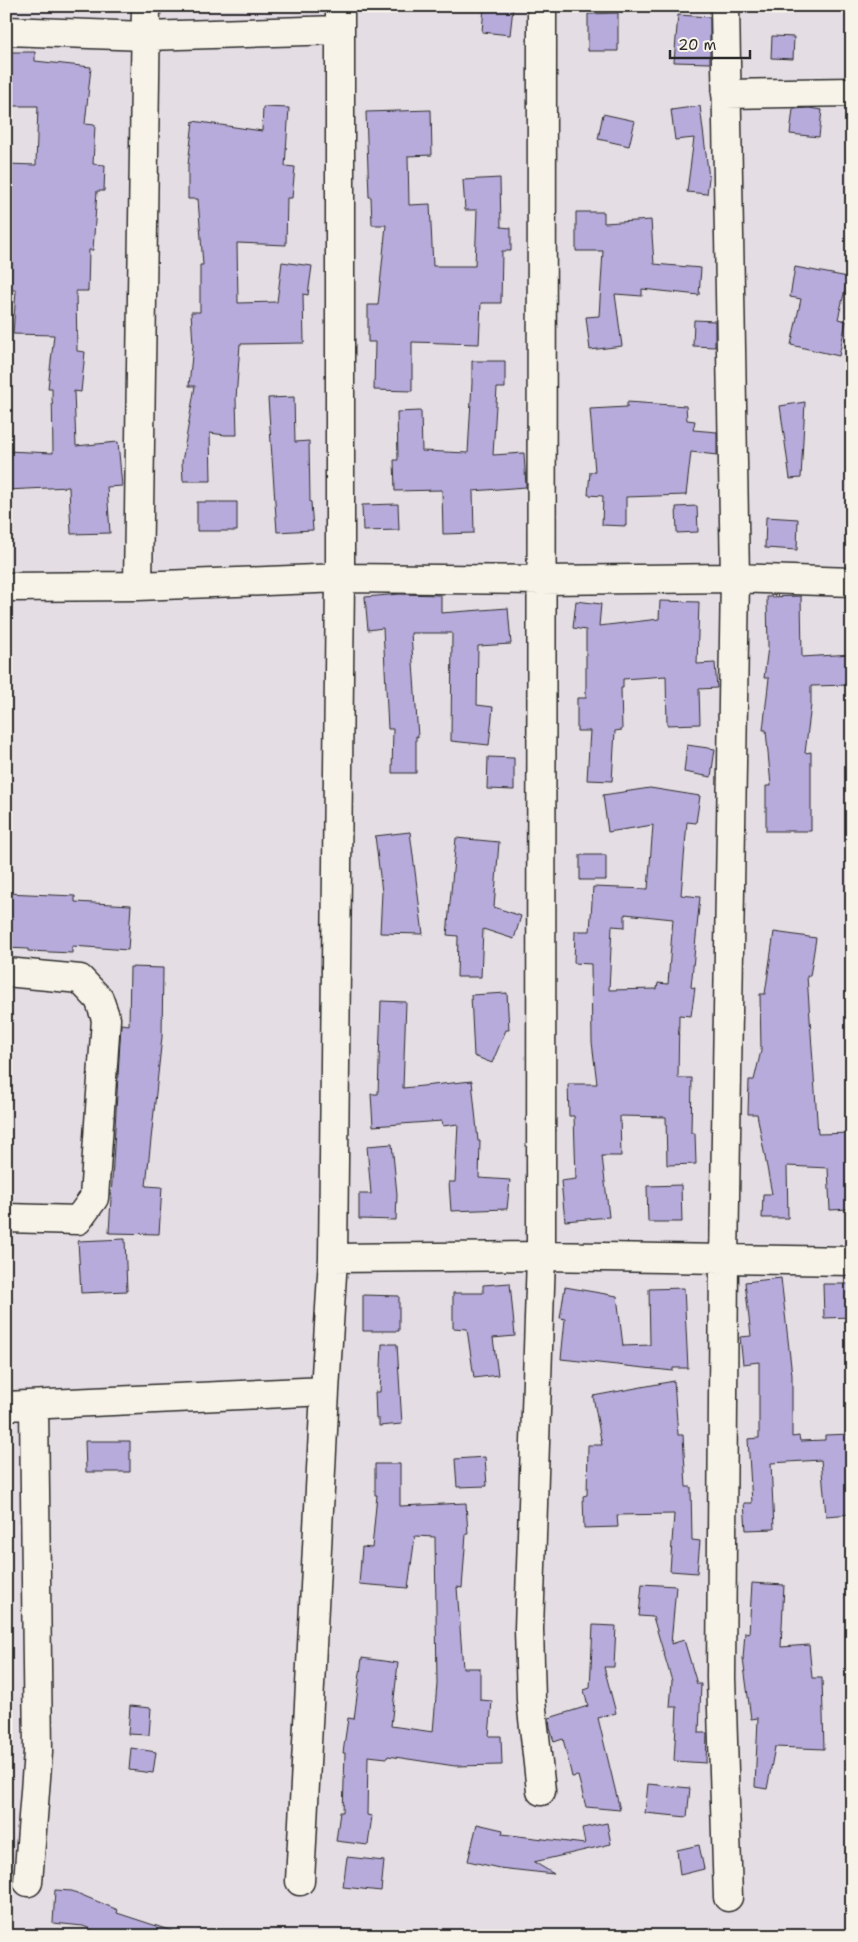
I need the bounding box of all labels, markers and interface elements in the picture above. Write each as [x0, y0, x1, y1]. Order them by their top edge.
scale bar [670, 28, 750, 60]
text: 20 m [678, 35, 717, 55]

